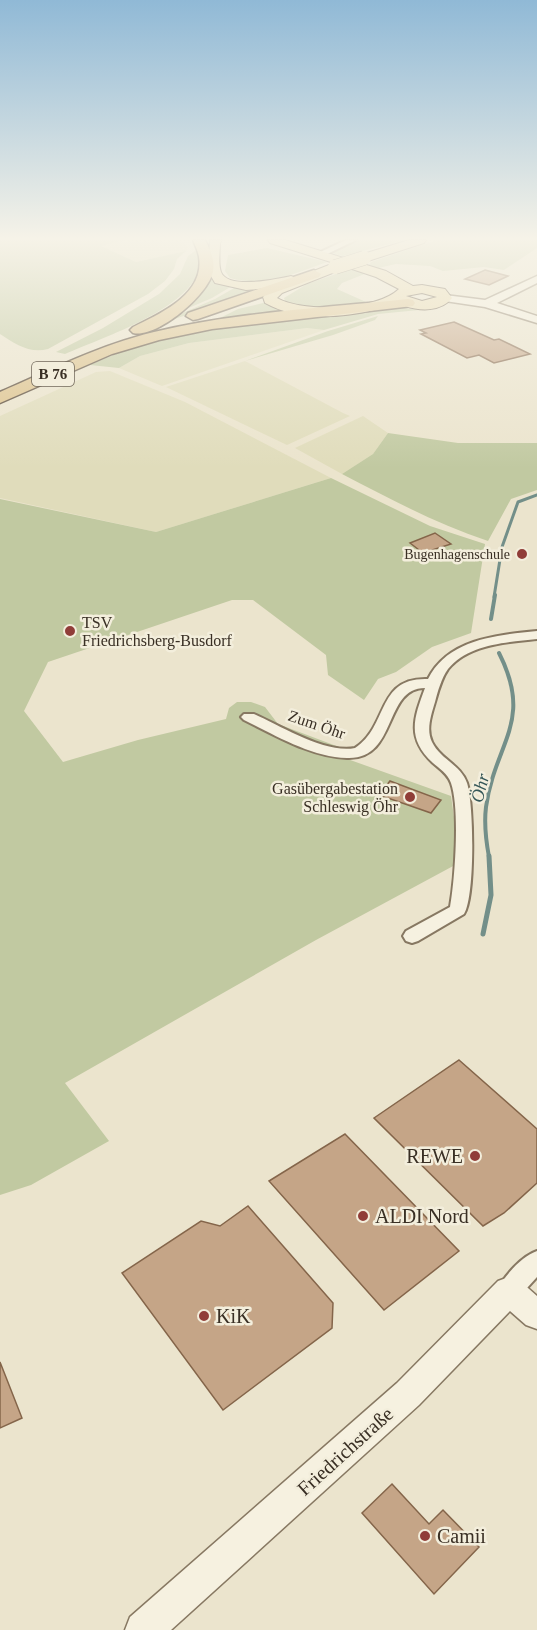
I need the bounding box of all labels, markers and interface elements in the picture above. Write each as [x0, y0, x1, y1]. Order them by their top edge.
road number: B 76 [32, 362, 74, 386]
place label: Bugenhagenschule [404, 547, 510, 562]
marker: Bugenhagenschule [515, 547, 529, 561]
place label: TSV Friedrichsberg-Busdorf [82, 614, 233, 650]
marker: TSV Friedrichsberg-Busdorf [63, 624, 77, 638]
street label: Zum Öhr [286, 707, 348, 742]
water label: Öhr [467, 771, 493, 804]
place label: Gasübergabestation Schleswig Öhr [272, 780, 399, 816]
marker: Gasübergabestation Schleswig Öhr [403, 790, 417, 804]
place label: REWE [406, 1145, 463, 1167]
marker: REWE [468, 1149, 482, 1163]
place label: ALDI Nord [375, 1205, 469, 1227]
marker: ALDI Nord [356, 1209, 370, 1223]
place label: KiK [216, 1305, 251, 1327]
marker: KiK [197, 1309, 211, 1323]
street label: Friedrichstraße [293, 1402, 397, 1500]
place label: Camii [437, 1525, 486, 1547]
marker: Camii [418, 1529, 432, 1543]

